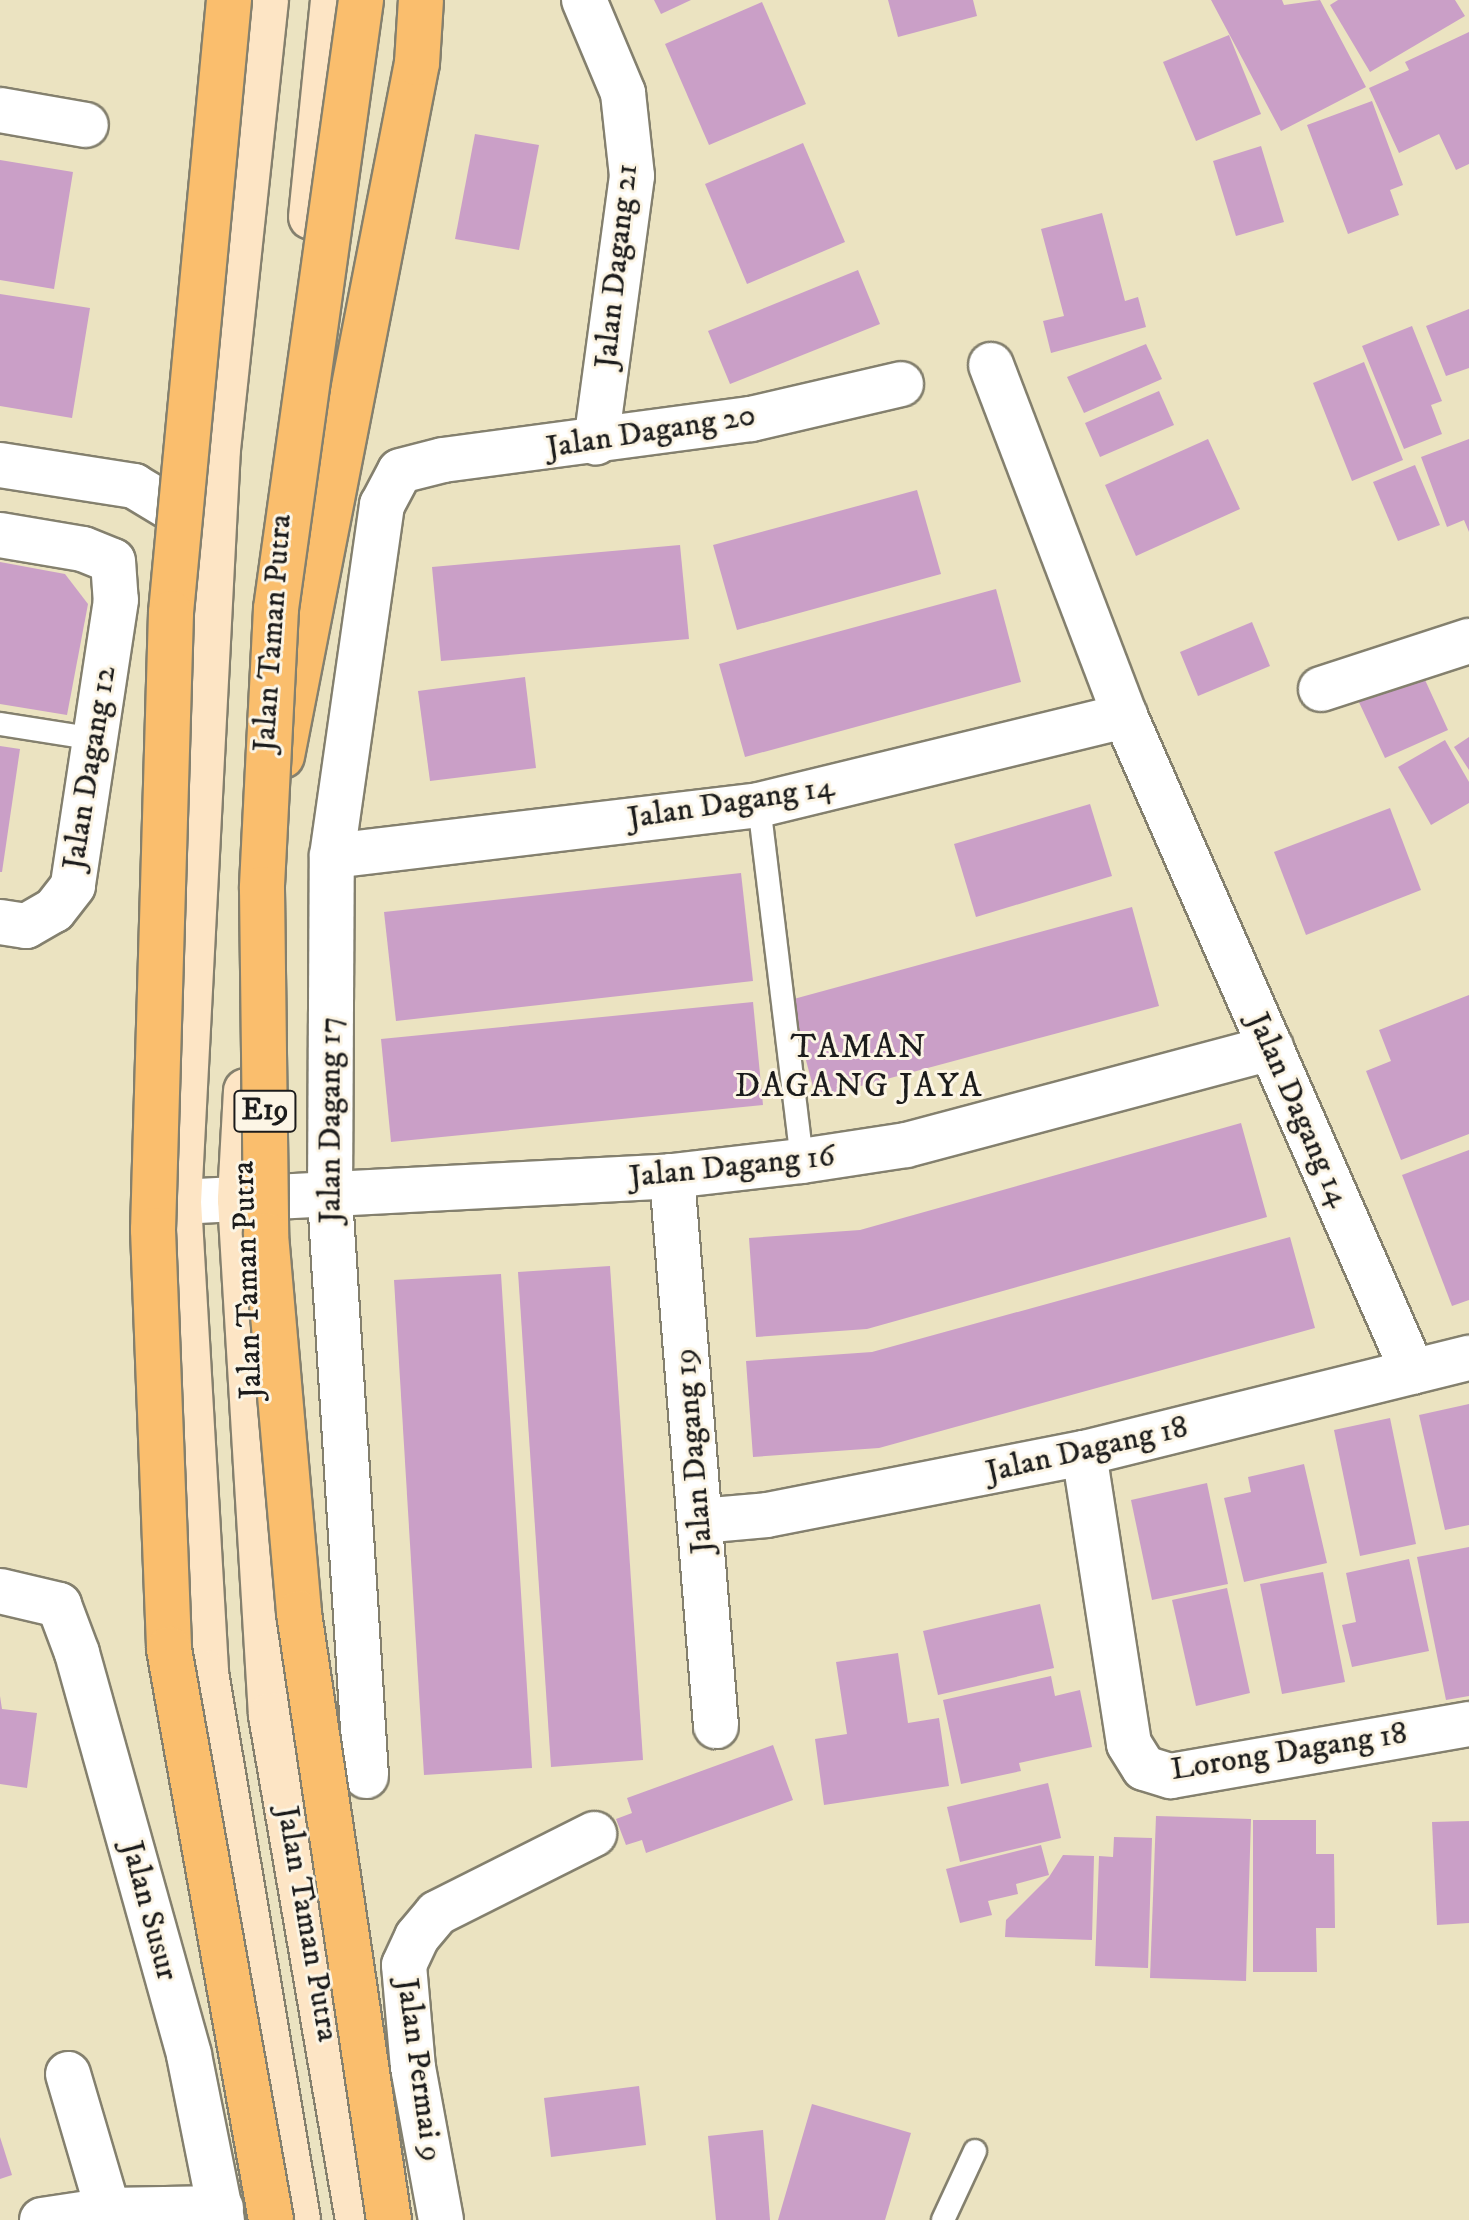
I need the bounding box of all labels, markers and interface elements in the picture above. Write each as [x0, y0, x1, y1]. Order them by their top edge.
street label: Jalan Dagang 21 [587, 162, 647, 370]
street label: Jalan Dagang 20 [544, 397, 758, 467]
street label: Jalan Taman Putra [246, 513, 300, 753]
street label: Jalan Dagang 12 [55, 663, 125, 873]
street label: Jalan Dagang 14 [625, 768, 837, 838]
street label: Jalan Dagang 14 [1238, 1007, 1358, 1213]
street label: Jalan Dagang 17 [312, 1017, 350, 1223]
district label: TAMAN DAGANG JAYA [735, 1027, 983, 1106]
road number: E19 [233, 1085, 297, 1137]
street label: Jalan Dagang 16 [627, 1137, 837, 1197]
street label: Jalan Taman Putra [225, 1160, 271, 1400]
street label: Jalan Dagang 19 [666, 1347, 722, 1555]
street label: Jalan Dagang 18 [982, 1408, 1192, 1492]
street label: Lorong Dagang 18 [1168, 1714, 1410, 1790]
street label: Jalan Taman Putra [267, 1803, 347, 2045]
street label: Jalan Susur [112, 1837, 186, 1985]
street label: Jalan Permai 9 [387, 1976, 451, 2164]

